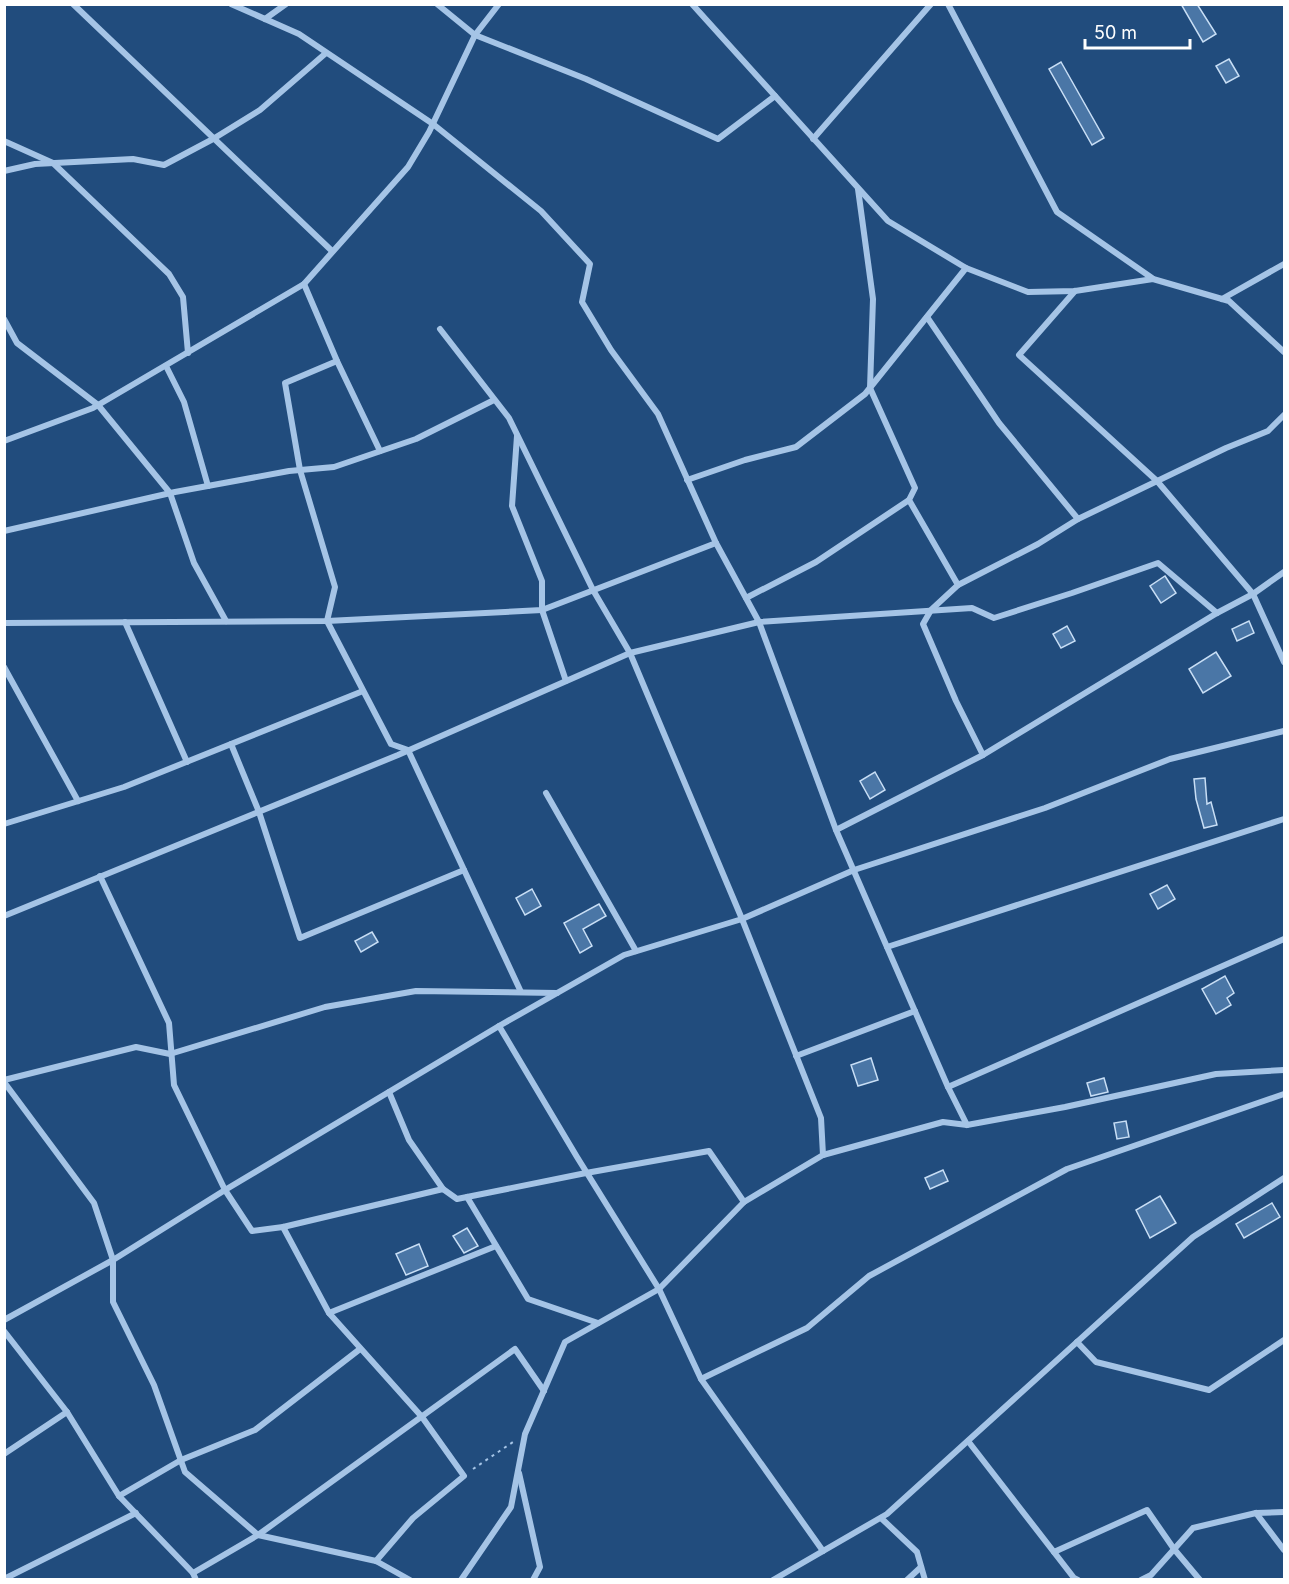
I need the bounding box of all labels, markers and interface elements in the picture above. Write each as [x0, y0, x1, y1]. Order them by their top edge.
scale bar [1085, 12, 1190, 50]
text: 50 m [1094, 22, 1137, 43]

